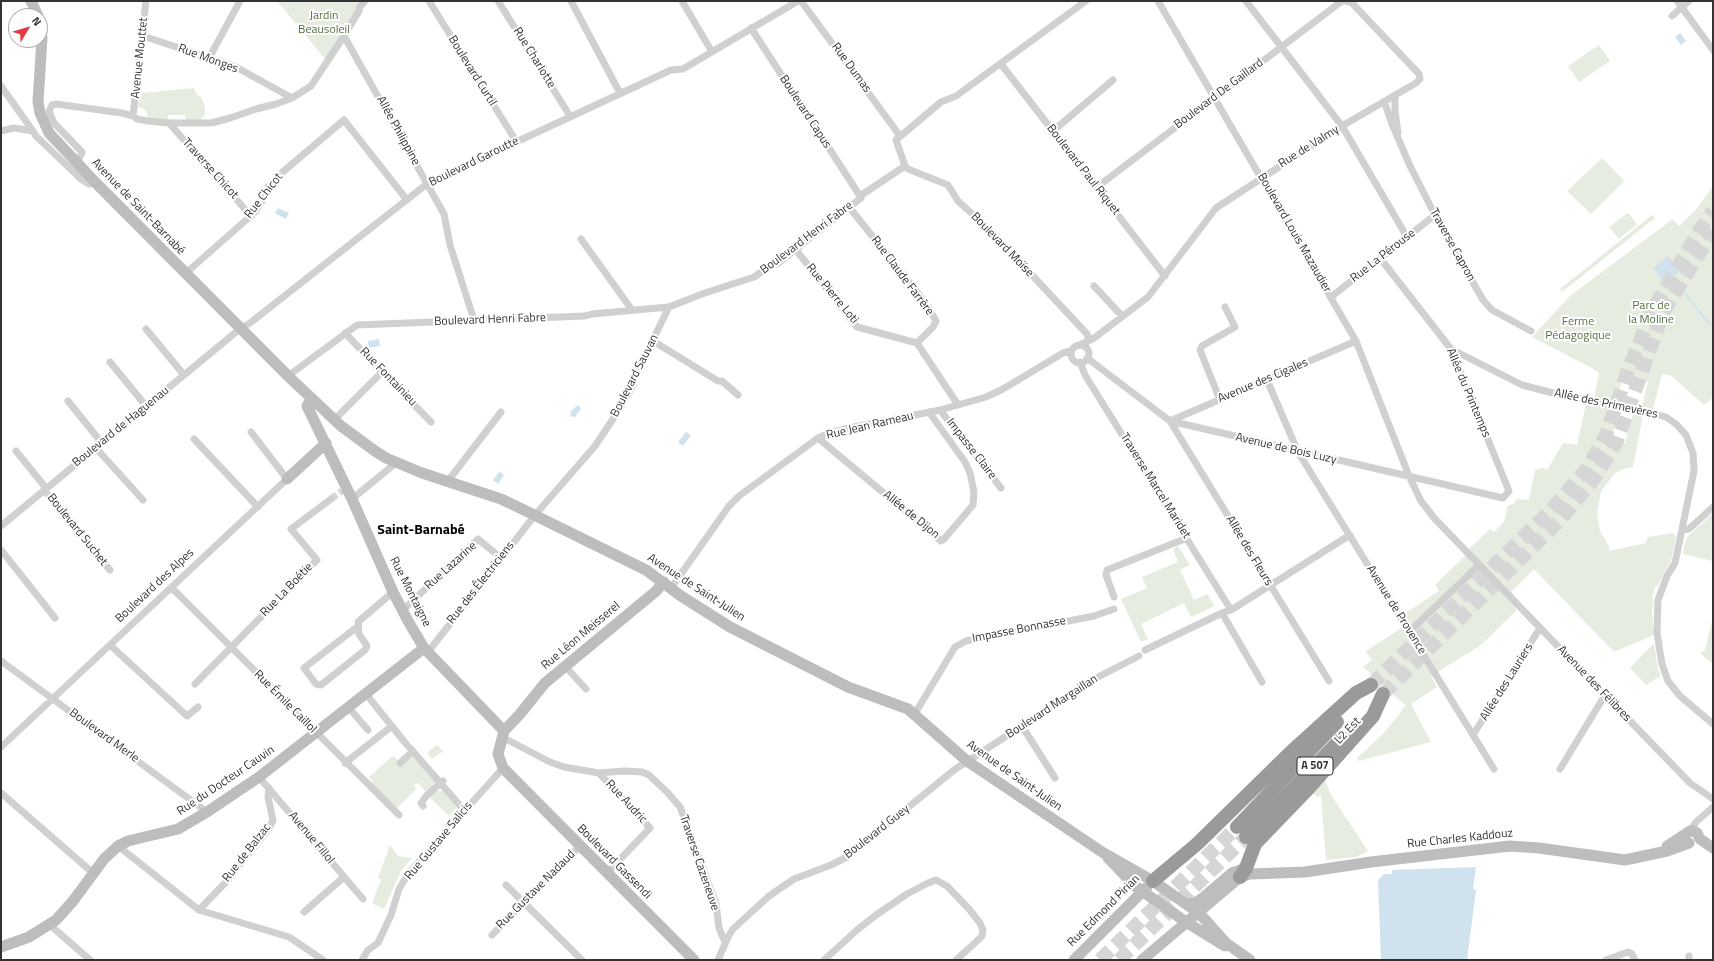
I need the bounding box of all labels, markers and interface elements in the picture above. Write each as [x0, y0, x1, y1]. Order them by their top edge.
north arrow [8, 8, 48, 48]
park label: Jardin Beausoleil [298, 9, 350, 37]
text: N [28, 13, 45, 29]
street label: Avenue Mouttet [129, 17, 151, 99]
street label: Rue Charlotte [510, 25, 558, 91]
street label: Boulevard Curtil [445, 33, 499, 109]
street label: Rue Dumas [828, 40, 874, 96]
street label: Rue Monges [176, 41, 240, 77]
street label: Boulevard De Gaillard [1172, 56, 1266, 132]
street label: Boulevard Capus [776, 73, 834, 151]
street label: Allée Philippine [373, 94, 423, 168]
street label: Boulevard Paul Riquet [1043, 122, 1123, 218]
street label: Rue de Valmy [1276, 123, 1342, 171]
street label: Boulevard Garoutte [427, 134, 521, 190]
street label: Traverse Chicot [179, 136, 241, 202]
street label: Avenue de Saint-Barnabé [88, 156, 188, 258]
street label: Rue Chicot [242, 170, 286, 222]
street label: Boulevard Louis Mazaudier [1254, 171, 1334, 295]
street label: Boulevard Henri Fabre [758, 199, 856, 277]
street label: Traverse Capron [1426, 206, 1478, 284]
street label: Boulevard Moïse [968, 210, 1036, 280]
street label: Rue La Pérouse [1348, 226, 1418, 286]
street label: Rue Claude Farrère [868, 234, 936, 318]
street label: Rue Pierre Loti [803, 261, 861, 327]
park label: Parc de la Moline [1628, 299, 1674, 327]
street label: Boulevard Henri Fabre [434, 311, 546, 329]
park label: Ferme Pédagogique [1545, 315, 1611, 343]
street label: Boulevard Sauvan [608, 332, 662, 420]
street label: Rue Fontainieu [357, 345, 419, 409]
street label: Allée du Printemps [1443, 346, 1493, 440]
street label: Avenue des Cigales [1216, 356, 1310, 406]
street label: Boulevard de Haguenau [70, 384, 172, 470]
street label: Allée des Primevères [1553, 386, 1659, 422]
street label: Rue Jean Rameau [825, 409, 915, 443]
street label: Impasse Claire [943, 416, 999, 482]
street label: Avenue de Bois Luzy [1234, 430, 1338, 468]
street label: Traverse Marcel Maridet [1117, 431, 1193, 541]
street label: Allée de Dijon [880, 488, 942, 542]
street label: Boulevard Suchet [44, 491, 110, 569]
street label: Allée des Fleurs [1222, 513, 1276, 589]
district label: Saint-Barnabé [377, 523, 465, 539]
street label: Rue Lazarine [422, 539, 480, 593]
street label: Rue des Électriciens [444, 539, 518, 627]
street label: Boulevard des Alpes [113, 546, 197, 626]
street label: Avenue de Saint-Julien [645, 551, 747, 625]
street label: Rue Montaigne [386, 555, 434, 629]
street label: Rue La Boétie [258, 560, 316, 620]
street label: Avenue de Provence [1363, 563, 1429, 657]
street label: Rue Léon Meisserel [539, 599, 623, 673]
street label: Impasse Bonnasse [971, 614, 1067, 646]
street label: Allée des Lauriers [1477, 641, 1537, 723]
street label: Avenue des Félibres [1554, 643, 1634, 725]
street label: Rue Émile Caillol [251, 668, 319, 736]
street label: Boulevard Margaillan [1003, 672, 1101, 742]
street label: Boulevard Merle [66, 706, 142, 766]
street label: L2 Est [1332, 715, 1364, 747]
street label: Avenue de Saint-Julien [963, 738, 1065, 814]
street label: Rue du Docteur Cauvin [175, 743, 277, 819]
road number: A 507 [1297, 757, 1333, 775]
street label: Rue Audric [602, 777, 650, 827]
street label: Rue Gustave Salicis [402, 799, 476, 883]
street label: Boulevard Guey [841, 802, 913, 862]
street label: Avenue Fillol [285, 809, 337, 867]
street label: Traverse Cazeneuve [676, 813, 722, 913]
street label: Rue de Balzac [220, 821, 274, 885]
street label: Boulevard Gassendi [574, 822, 654, 902]
street label: Rue Charles Kaddouz [1406, 826, 1514, 852]
street label: Rue Gustave Nadaud [494, 848, 578, 932]
street label: Rue Edmond Pirian [1065, 872, 1143, 950]

